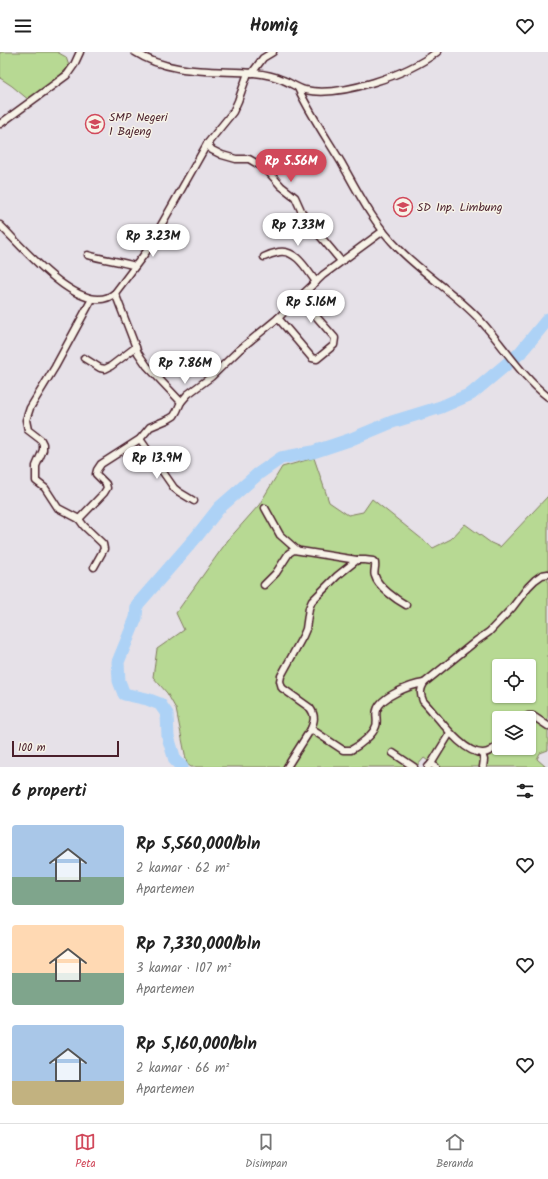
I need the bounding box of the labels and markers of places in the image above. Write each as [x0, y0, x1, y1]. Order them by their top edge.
place label: SMP Negeri 1 Bajeng [109, 108, 169, 141]
school or university icon: SMP Negeri 1 Bajeng [84, 113, 106, 135]
pin: Rp 5.56M [250, 149, 332, 183]
school or university icon: SD Inp. Limbung [392, 196, 414, 218]
place label: SD Inp. Limbung [417, 198, 503, 217]
pin: Rp 7.33M [257, 213, 339, 247]
pin: Rp 3.23M [112, 224, 194, 258]
pin: Rp 5.16M [270, 290, 352, 324]
pin: Rp 7.86M [144, 351, 226, 385]
pin: Rp 13.9M [116, 446, 198, 480]

